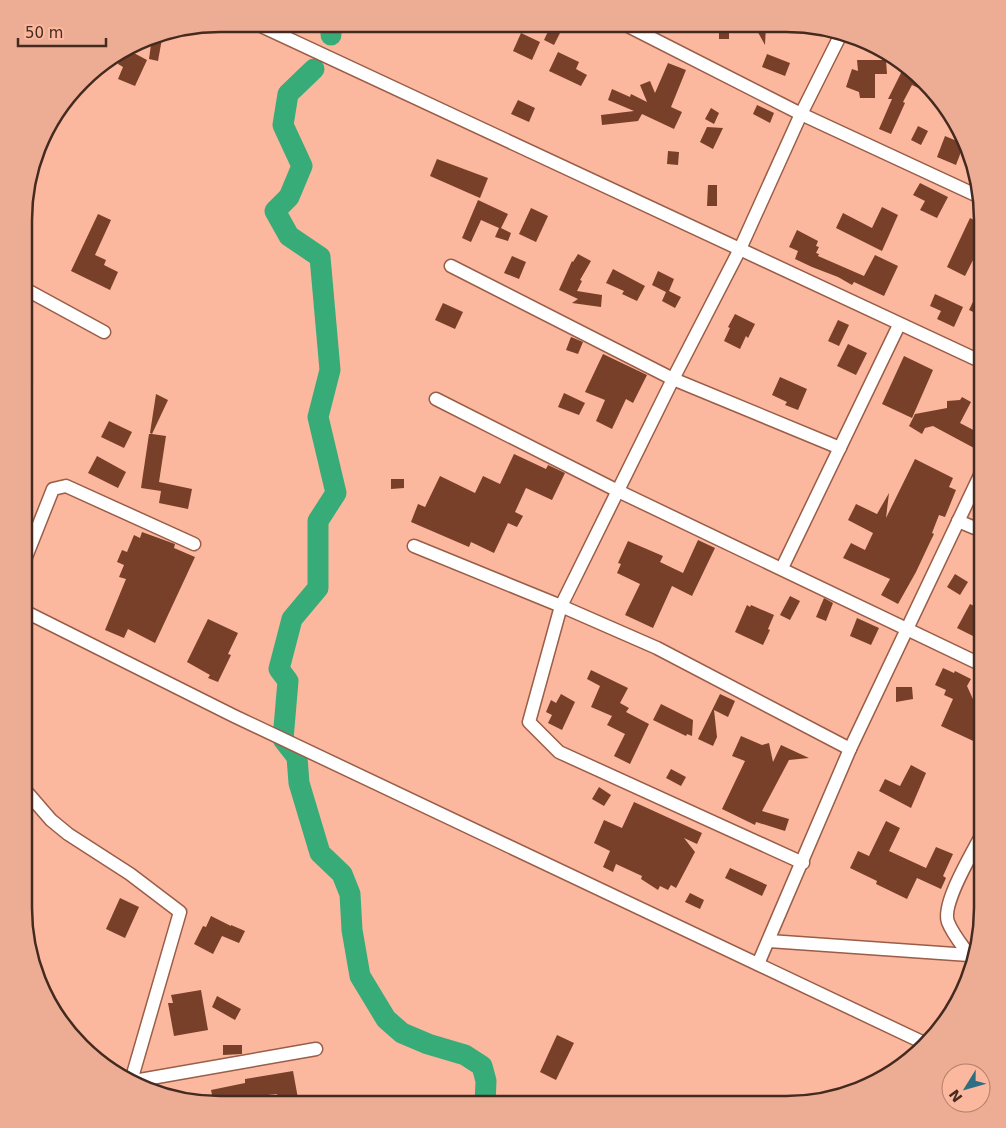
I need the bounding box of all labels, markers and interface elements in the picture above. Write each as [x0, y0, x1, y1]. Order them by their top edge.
scale bar [18, 15, 105, 47]
text: 50 m [25, 24, 63, 42]
north arrow [941, 1063, 991, 1113]
text: N [946, 1086, 966, 1105]

